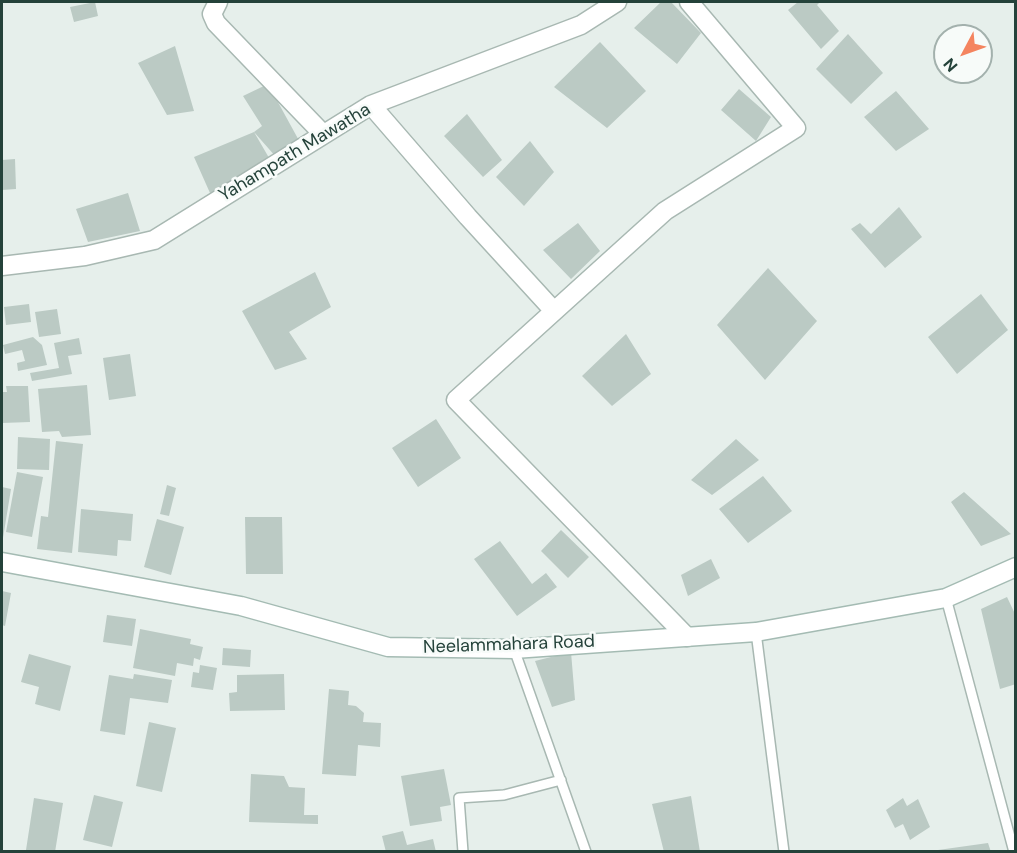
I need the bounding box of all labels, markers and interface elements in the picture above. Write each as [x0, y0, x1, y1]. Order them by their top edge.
north arrow [933, 24, 993, 84]
text: N [939, 54, 962, 76]
street label: Yahampath Mawatha [215, 99, 375, 207]
street label: Neelammahara Road [423, 631, 595, 659]

